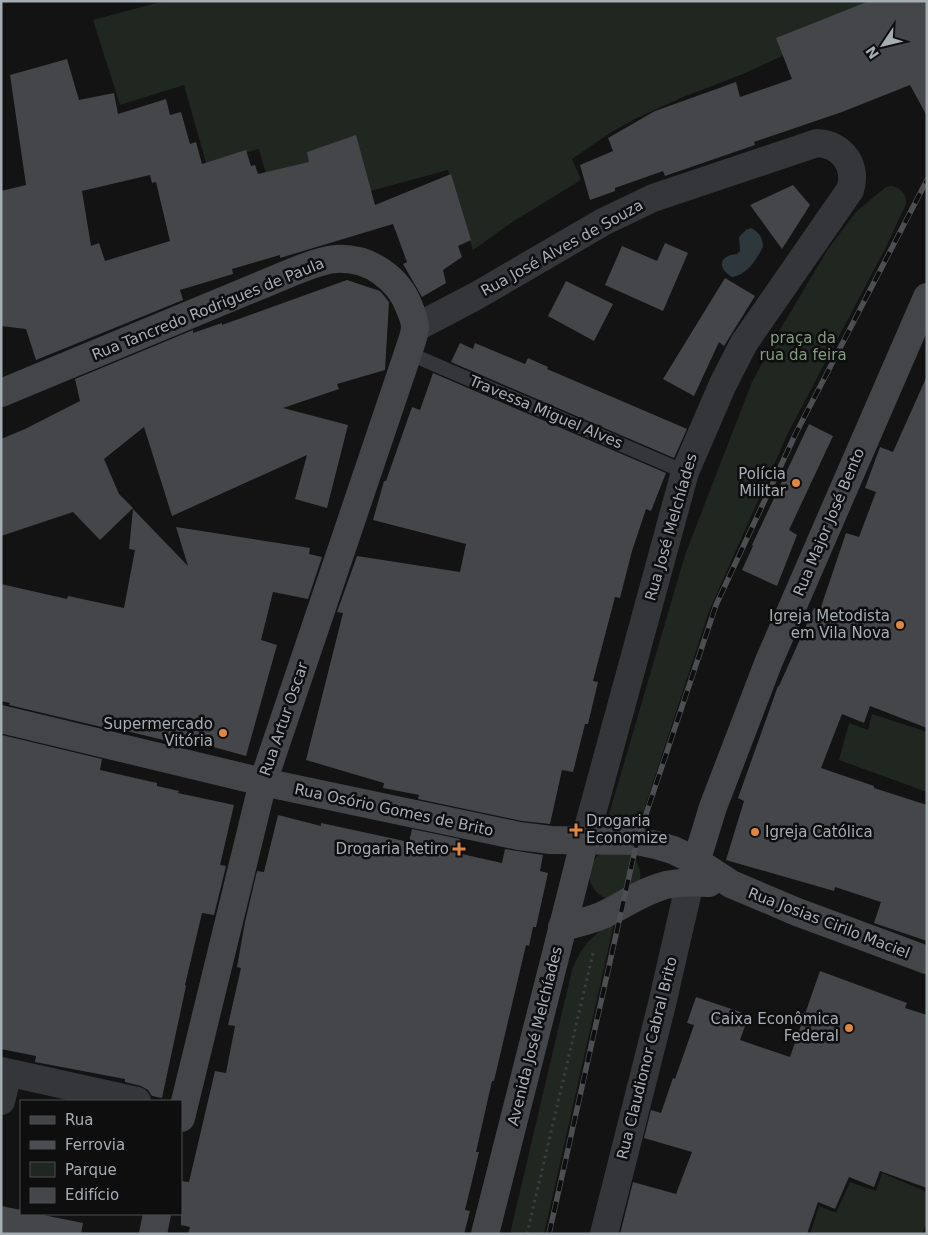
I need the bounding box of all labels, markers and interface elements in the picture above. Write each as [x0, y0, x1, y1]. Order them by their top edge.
north arrow [858, 20, 908, 70]
text: N [862, 43, 882, 62]
street label: Rua José Alves de Souza [478, 196, 646, 300]
street label: Rua Tancredo Rodrigues de Paula [89, 254, 327, 364]
park label: praça da rua da feira [759, 329, 847, 364]
street label: Travessa Miguel Alves [466, 371, 625, 453]
street label: Rua Major José Bento [790, 445, 868, 599]
street label: Rua José Melchíades [641, 451, 701, 603]
place label: Polícia Militar [738, 465, 787, 500]
marker: Polícia Militar [790, 477, 802, 489]
place label: Igreja Metodista em Vila Nova [769, 607, 890, 642]
marker: Igreja Metodista em Vila Nova [894, 619, 906, 631]
street label: Rua Artur Oscar [256, 659, 312, 778]
place label: Supermercado Vitória [104, 715, 213, 750]
marker: Supermercado Vitória [217, 727, 229, 739]
street label: Rua Osório Gomes de Brito [293, 780, 495, 840]
place label: Drogaria Economize [586, 812, 667, 847]
place label: Igreja Católica [765, 823, 873, 841]
marker: Drogaria Economize [570, 824, 582, 836]
marker: Igreja Católica [749, 826, 761, 838]
place label: Drogaria Retiro [335, 840, 449, 858]
marker: Drogaria Retiro [453, 843, 465, 855]
street label: Rua Josias Cirilo Maciel [746, 884, 912, 962]
street label: Avenida José Melchíades [504, 944, 566, 1127]
street label: Rua Claudionor Cabral Brito [613, 955, 681, 1161]
place label: Caixa Econômica Federal [711, 1010, 839, 1045]
marker: Caixa Econômica Federal [843, 1022, 855, 1034]
legend [20, 1100, 182, 1215]
text: Rua [65, 1111, 93, 1129]
text: Ferrovia [65, 1136, 125, 1154]
text: Parque [65, 1161, 117, 1179]
text: Edifício [65, 1186, 119, 1204]

